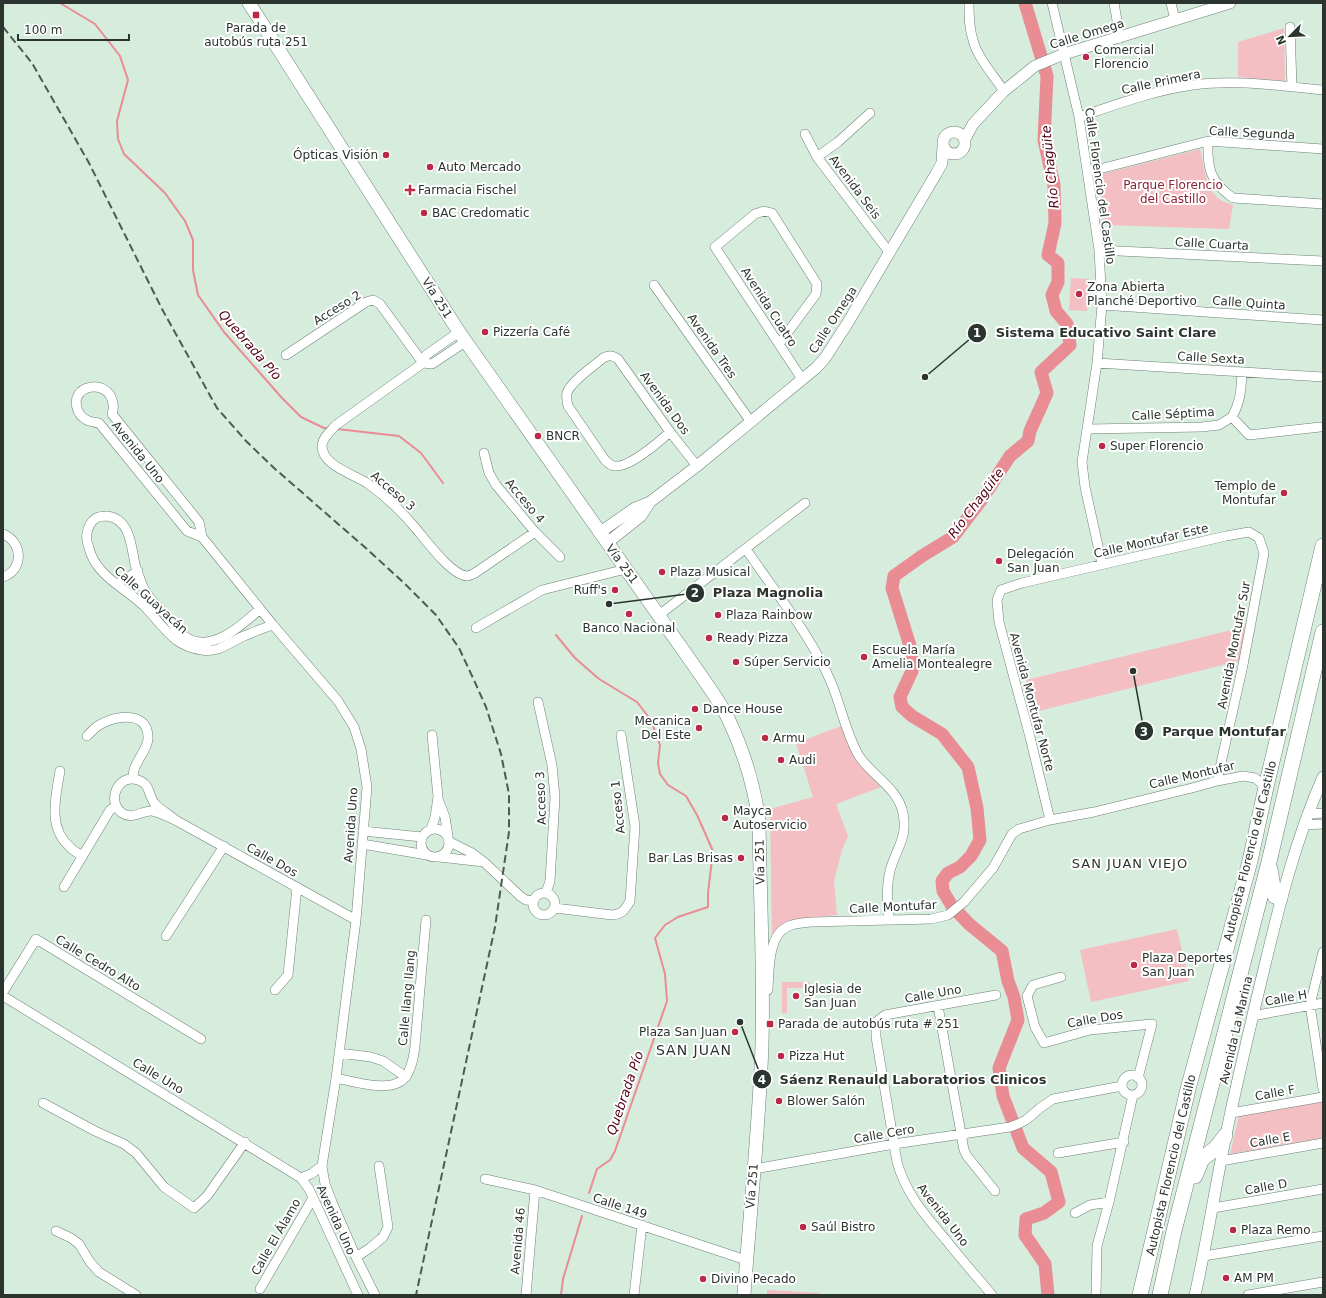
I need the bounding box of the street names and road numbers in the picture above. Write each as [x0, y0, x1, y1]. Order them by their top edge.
street label: Calle Omega [1048, 16, 1126, 52]
street label: Calle Primera [1120, 67, 1202, 97]
street label: Calle Florencio del Castillo [1082, 107, 1118, 265]
street label: Calle Segunda [1208, 124, 1296, 142]
street label: Avenida Seis [826, 152, 884, 222]
street label: Calle Cuarta [1175, 235, 1249, 253]
street label: Avenida Cuatro [738, 265, 800, 349]
street label: Vía 251 [419, 275, 455, 321]
street label: Calle Omega [806, 284, 860, 356]
street label: Acceso 2 [311, 288, 363, 328]
street label: Calle Quinta [1212, 293, 1286, 313]
street label: Avenida Tres [685, 311, 739, 381]
street label: Calle Sexta [1177, 349, 1245, 367]
street label: Avenida Dos [637, 369, 693, 437]
street label: Calle Séptima [1131, 405, 1215, 423]
street label: Avenida Uno [109, 418, 167, 486]
street label: Acceso 3 [368, 468, 418, 514]
street label: Acceso 4 [502, 476, 548, 526]
street label: Calle Montufar Este [1092, 521, 1210, 561]
street label: Vía 251 [603, 541, 641, 587]
street label: Calle Guayacán [111, 563, 191, 637]
street label: Avenida Montufar Sur [1215, 580, 1253, 710]
street label: Avenida Montufar Norte [1007, 631, 1057, 773]
street label: Calle Montufar [1148, 758, 1236, 792]
street label: Autopista Florencio del Castillo [1221, 759, 1279, 943]
street label: Acceso 3 [533, 771, 549, 825]
street label: Acceso 1 [608, 780, 628, 834]
street label: Avenida Uno [341, 787, 361, 863]
street label: Vía 251 [753, 839, 767, 885]
street label: Calle Dos [244, 840, 300, 880]
street label: Calle Montufar [849, 898, 937, 916]
street label: Calle Cedro Alto [53, 932, 143, 994]
street label: Calle Ilang Ilang [396, 949, 418, 1047]
street label: Avenida La Marina [1217, 975, 1255, 1085]
street label: Calle Uno [904, 982, 962, 1006]
street label: Calle H [1264, 987, 1308, 1009]
street label: Calle Dos [1066, 1007, 1124, 1031]
street label: Calle Uno [130, 1055, 186, 1097]
street label: Autopista Florencio del Castillo [1143, 1073, 1199, 1257]
street label: Calle F [1254, 1083, 1296, 1103]
street label: Calle Cero [853, 1122, 915, 1146]
street label: Calle E [1249, 1130, 1291, 1150]
street label: Vía 251 [743, 1163, 761, 1209]
street label: Calle D [1244, 1176, 1288, 1198]
street label: Avenida Uno [914, 1181, 972, 1249]
street label: Avenida Uno [314, 1183, 358, 1257]
street label: Calle 149 [591, 1191, 649, 1221]
street label: Calle El Álamo [248, 1196, 304, 1278]
street label: Avenida 46 [508, 1207, 528, 1275]

